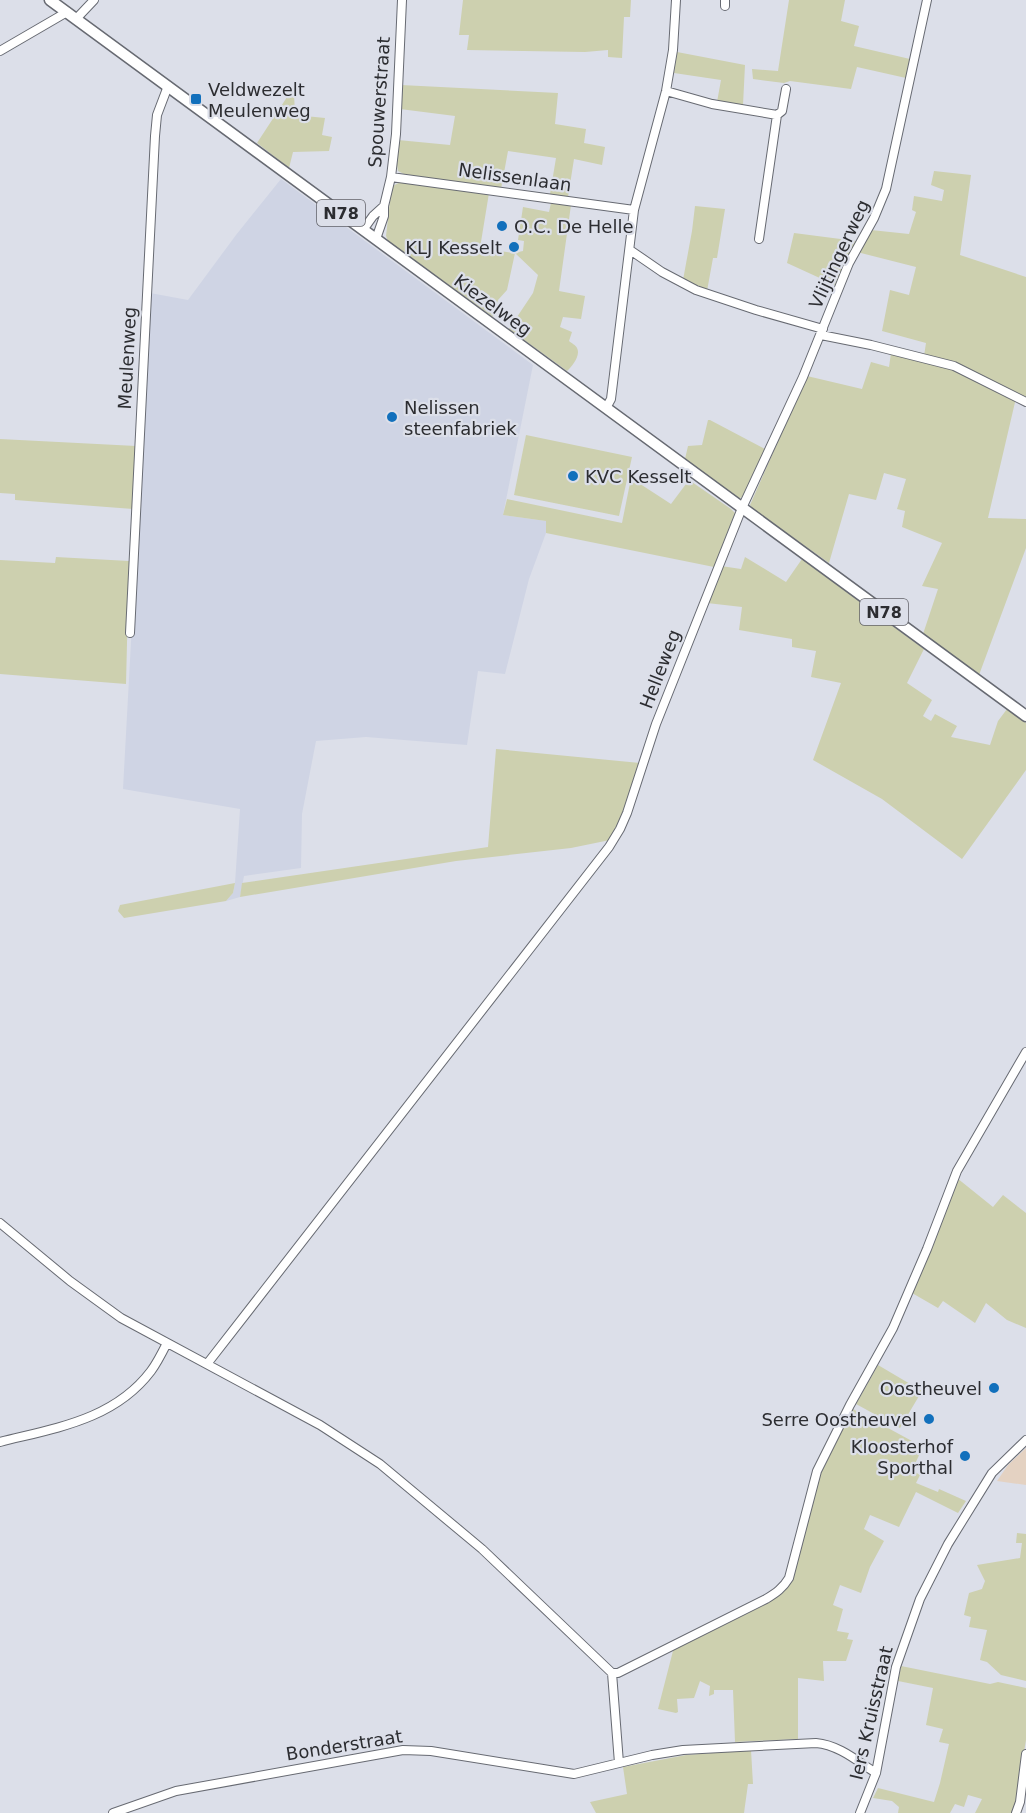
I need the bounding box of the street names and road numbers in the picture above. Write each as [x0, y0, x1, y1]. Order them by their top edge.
street label: Spouwerstraat [364, 36, 394, 168]
street label: Nelissenlaan [457, 159, 573, 195]
street label: Vlijtingerweg [805, 196, 873, 312]
road number: N78 [317, 200, 365, 226]
street label: Kiezelweg [450, 270, 536, 340]
street label: Meulenweg [114, 306, 140, 410]
road number: N78 [860, 599, 908, 625]
street label: Helleweg [635, 627, 685, 711]
street label: Iers Kruisstraat [845, 1644, 897, 1782]
street label: Bonderstraat [284, 1725, 404, 1765]

